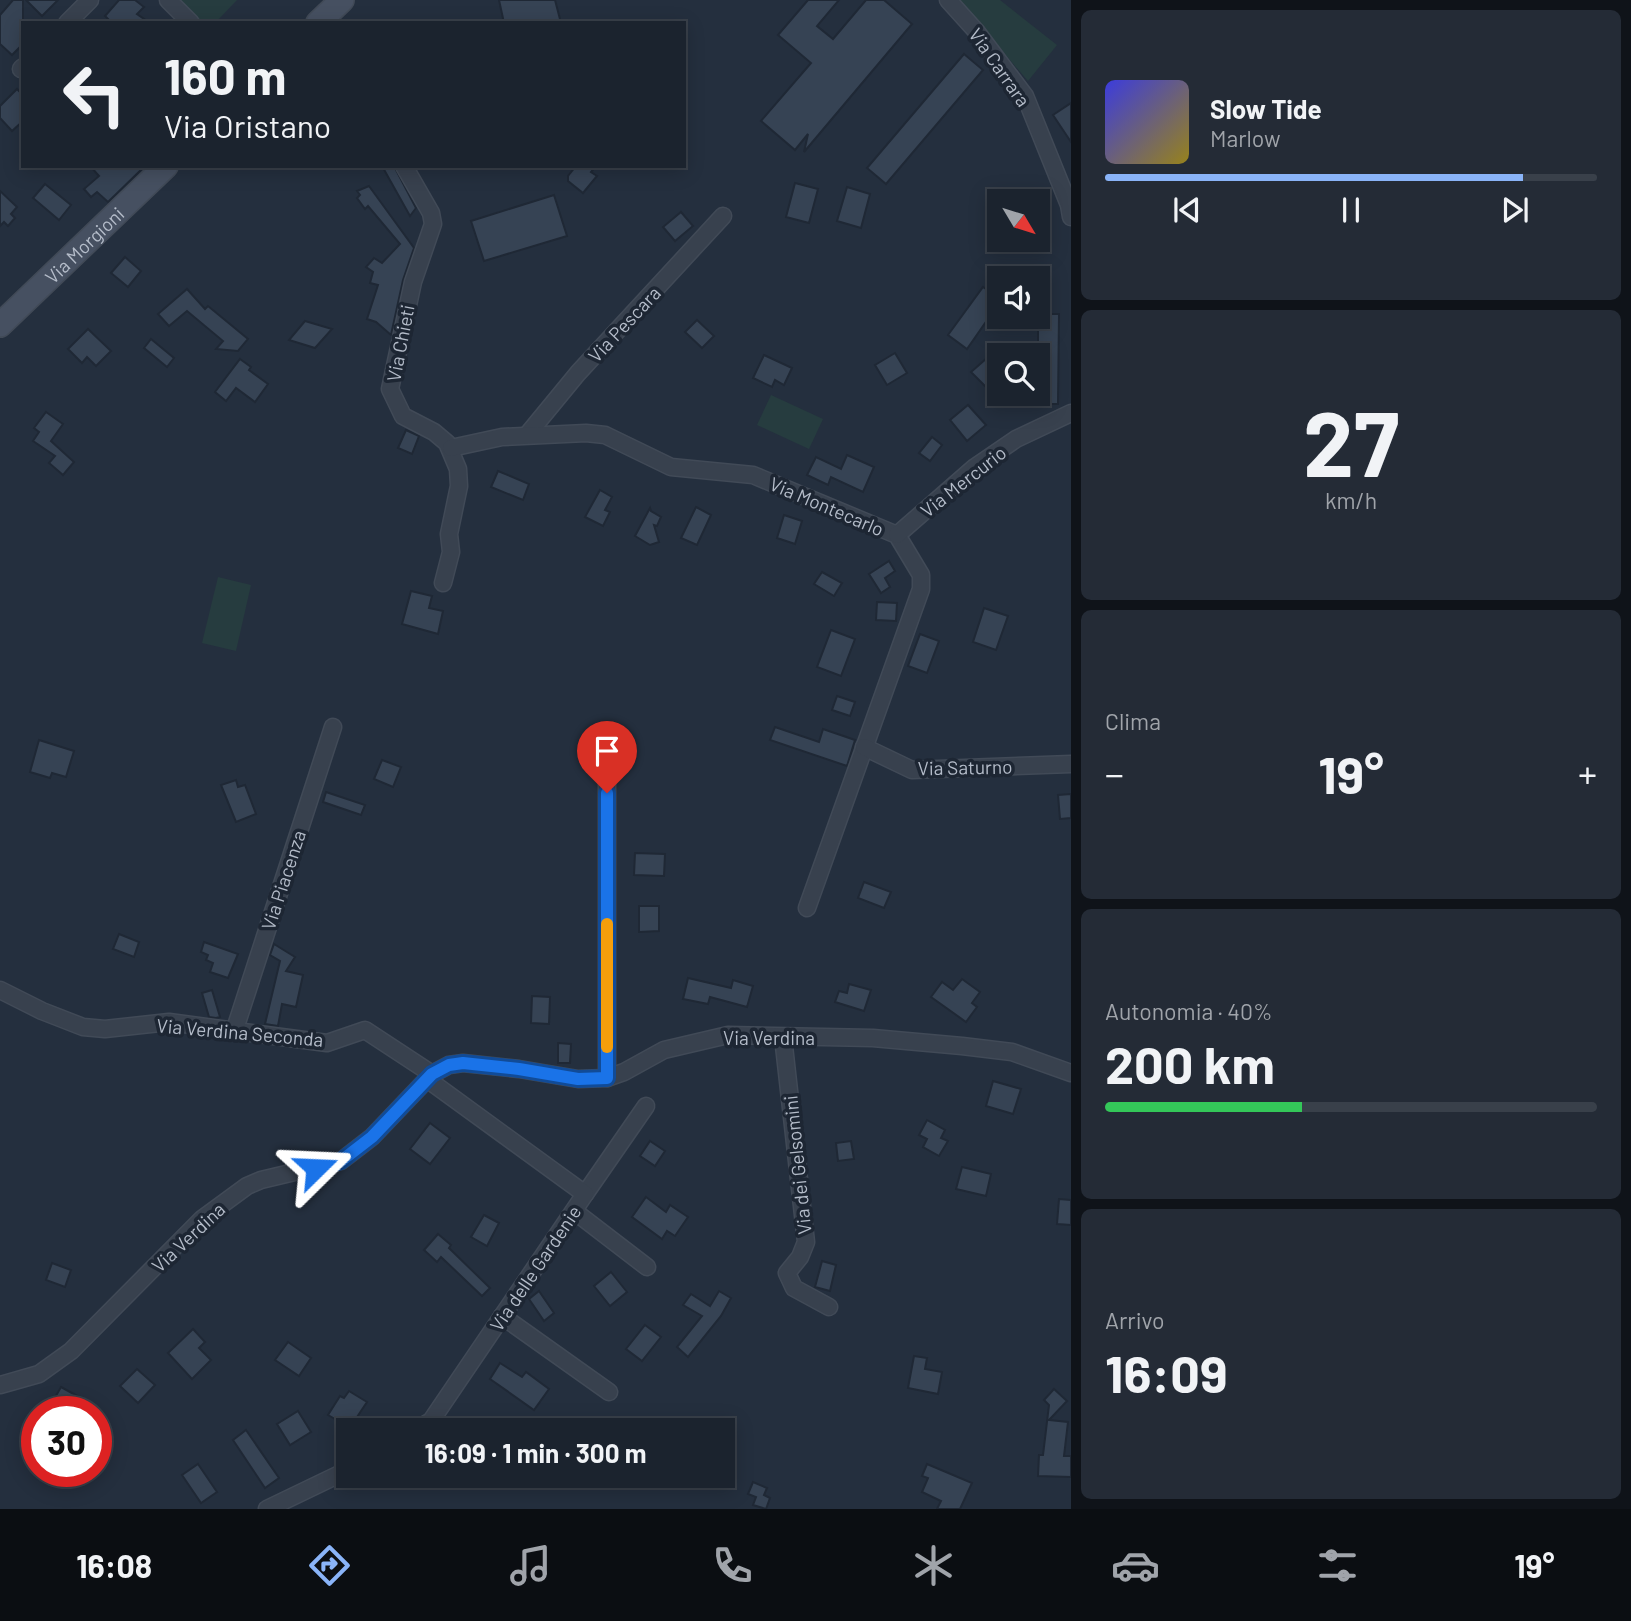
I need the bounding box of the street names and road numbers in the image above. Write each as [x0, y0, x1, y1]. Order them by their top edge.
street label: Via Carrara [965, 23, 1035, 111]
street label: Via Morgioni [39, 202, 128, 288]
street label: Via Pescara [583, 281, 665, 367]
street label: Via Chieti [381, 303, 419, 383]
street label: Via Mercurio [916, 440, 1010, 522]
street label: Via Montecarlo [766, 472, 888, 540]
street label: Via Saturno [917, 755, 1013, 779]
street label: Via Piacenza [256, 827, 310, 933]
street label: Via Verdina Seconda [156, 1013, 324, 1051]
street label: Via Verdina [723, 1026, 815, 1049]
street label: Via dei Gelsomini [778, 1094, 816, 1236]
street label: Via Verdina [147, 1197, 229, 1277]
street label: Via delle Gardenie [485, 1201, 585, 1335]

